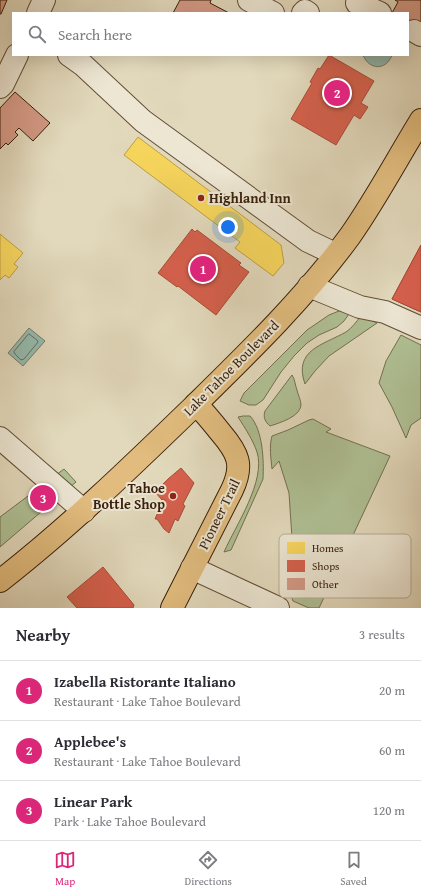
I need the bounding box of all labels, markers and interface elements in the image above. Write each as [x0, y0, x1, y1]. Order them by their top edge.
search box [12, 12, 409, 56]
icon: search [26, 23, 48, 45]
text: Search here [58, 24, 132, 45]
pin: 2 [324, 78, 350, 108]
place label: Highland Inn [209, 188, 292, 208]
marker: Highland Inn [196, 193, 206, 203]
your location [218, 217, 238, 237]
pin: 1 [190, 254, 216, 284]
street label: Lake Tahoe Boulevard [179, 315, 284, 420]
street label: Pioneer Trail [193, 475, 245, 553]
place label: Tahoe Bottle Shop [93, 478, 165, 514]
pin: 3 [30, 483, 56, 513]
marker: Tahoe Bottle Shop [168, 491, 178, 501]
legend [279, 534, 411, 598]
text: Homes [312, 540, 343, 556]
text: Shops [312, 558, 339, 574]
text: Other [312, 576, 339, 592]
text: Nearby [16, 622, 70, 647]
text: 3 results [359, 625, 405, 644]
text: Izabella Ristorante Italiano [54, 671, 236, 692]
text: 1 [26, 681, 32, 700]
text: 20 m [379, 681, 405, 700]
text: Restaurant · Lake Tahoe Boulevard [54, 692, 241, 711]
text: Applebee's [54, 731, 126, 752]
text: 2 [26, 741, 32, 760]
text: 60 m [379, 741, 405, 760]
text: Restaurant · Lake Tahoe Boulevard [54, 752, 241, 771]
text: Linear Park [54, 791, 132, 812]
text: 3 [26, 801, 32, 820]
text: 120 m [373, 801, 405, 820]
text: Park · Lake Tahoe Boulevard [54, 812, 206, 831]
tab: Map [54, 849, 76, 889]
tab: Directions [185, 849, 232, 889]
tab: Saved [340, 849, 367, 889]

